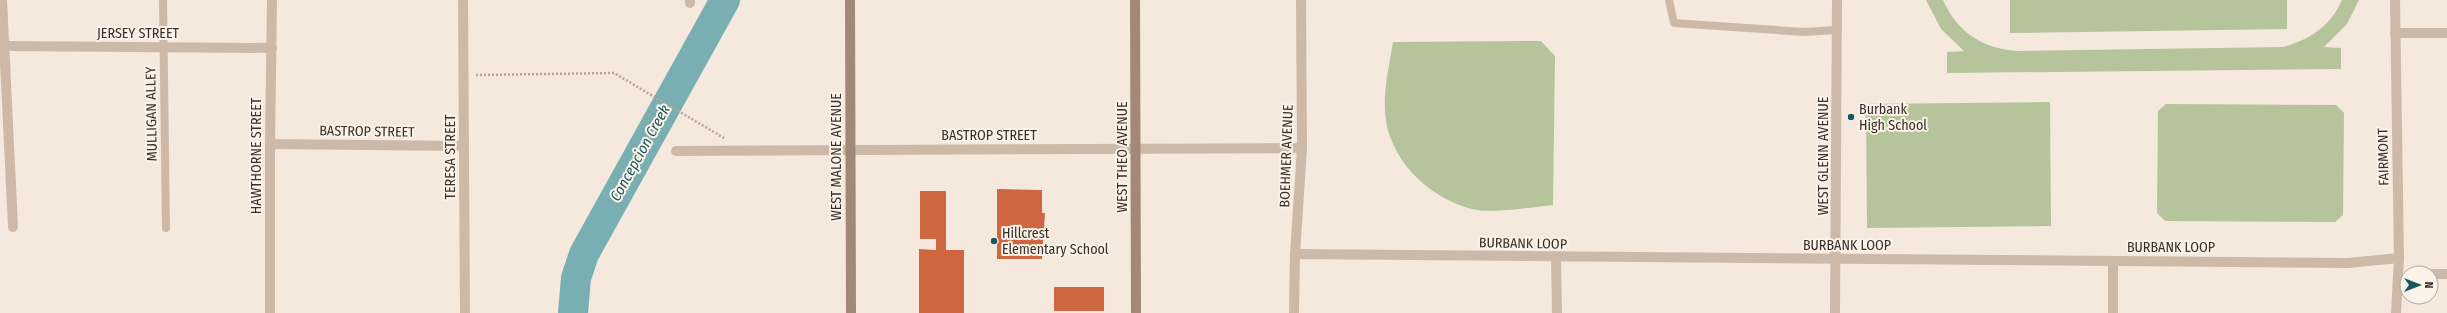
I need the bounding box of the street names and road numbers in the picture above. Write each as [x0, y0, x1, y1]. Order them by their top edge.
street label: JERSEY STREET [97, 25, 180, 42]
street label: MULLIGAN ALLEY [142, 66, 161, 161]
street label: WEST MALONE AVENUE [828, 93, 845, 221]
street label: WEST GLENN AVENUE [1815, 96, 1832, 215]
street label: HAWTHORNE STREET [248, 97, 265, 214]
street label: WEST THEO AVENUE [1114, 101, 1131, 212]
street label: BOEHMER AVENUE [1276, 104, 1297, 208]
street label: TERESA STREET [442, 114, 459, 200]
street label: BASTROP STREET [319, 122, 415, 141]
street label: BASTROP STREET [941, 127, 1037, 144]
street label: FAIRMONT [2374, 127, 2393, 186]
street label: BURBANK LOOP [1479, 234, 1567, 253]
street label: BURBANK LOOP [1803, 237, 1891, 254]
street label: BURBANK LOOP [2127, 239, 2215, 256]

